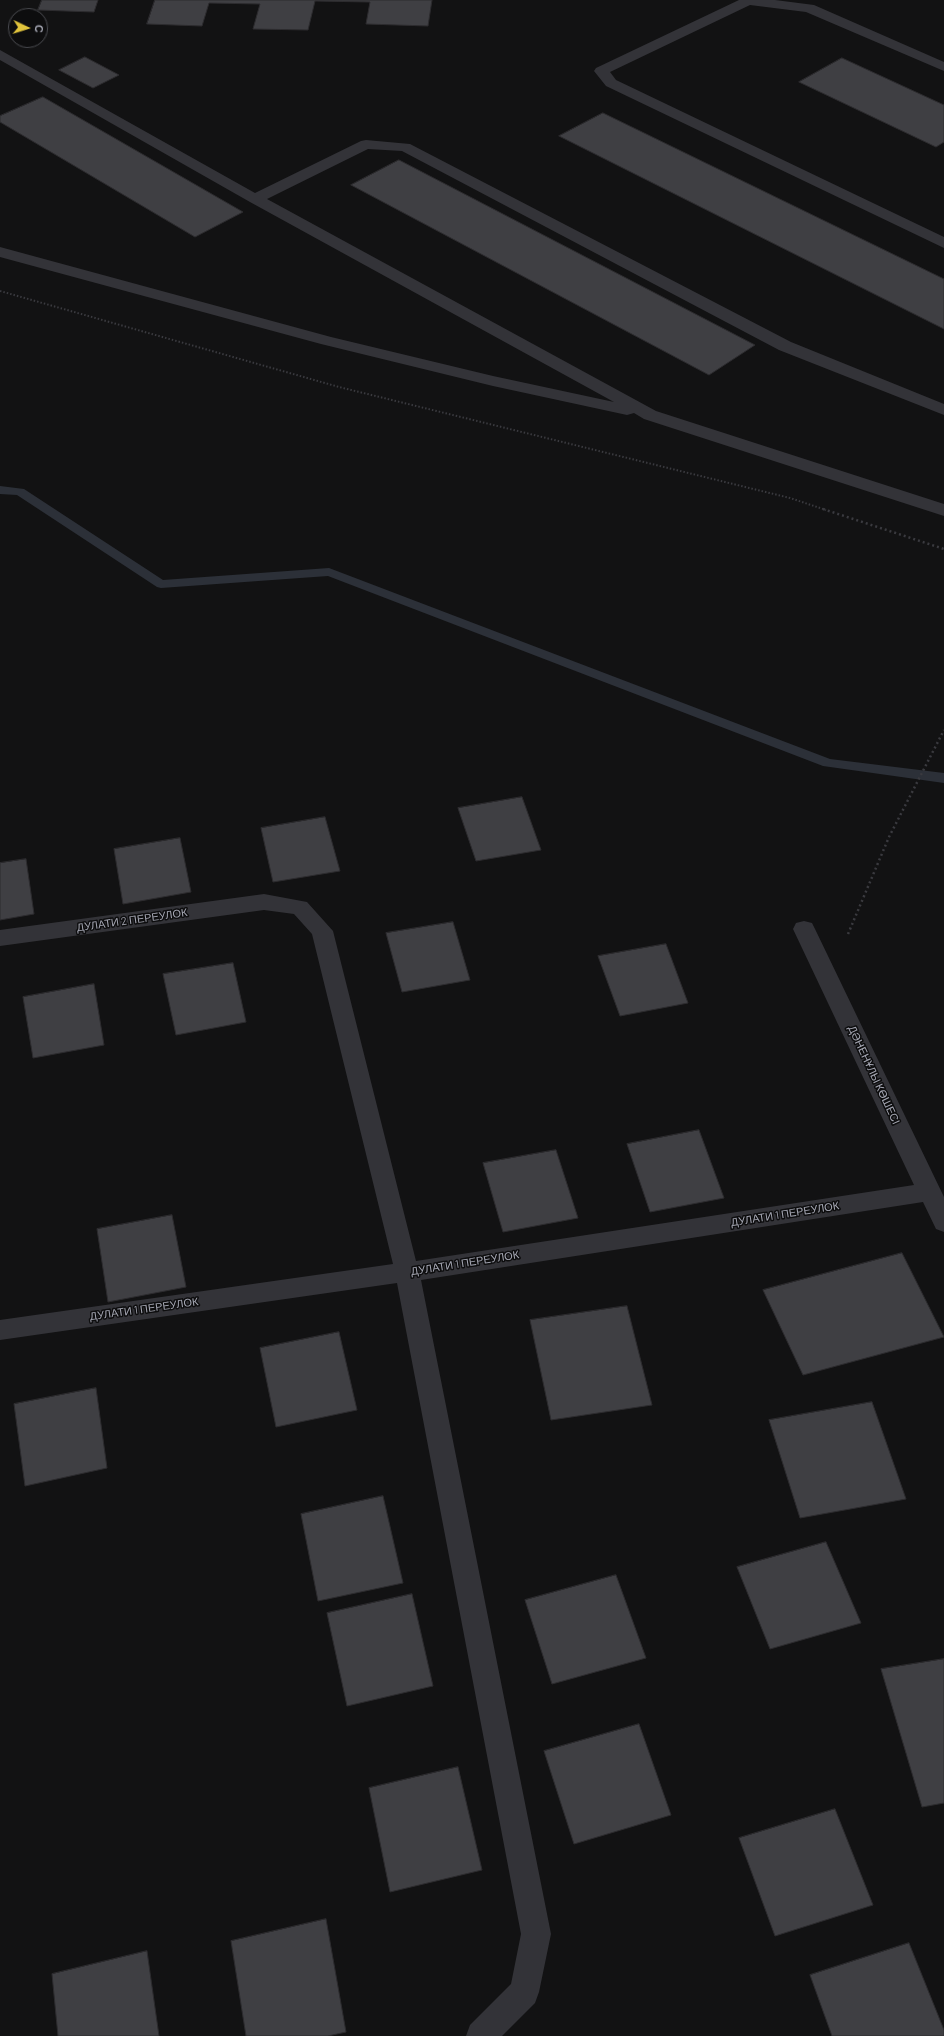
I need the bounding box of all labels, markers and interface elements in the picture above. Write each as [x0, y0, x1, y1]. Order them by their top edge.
north arrow [8, 8, 48, 48]
text: С [33, 24, 46, 33]
street label: ДУЛАТИ 2 ПЕРЕУЛОК [76, 906, 188, 934]
street label: ДӘНЕНҰЛЫ КӨШЕСІ [845, 1023, 903, 1127]
street label: ДУЛАТИ 1 ПЕРЕУЛОК [730, 1199, 840, 1229]
street label: ДУЛАТИ 1 ПЕРЕУЛОК [410, 1248, 520, 1278]
street label: ДУЛАТИ 1 ПЕРЕУЛОК [89, 1295, 199, 1323]

